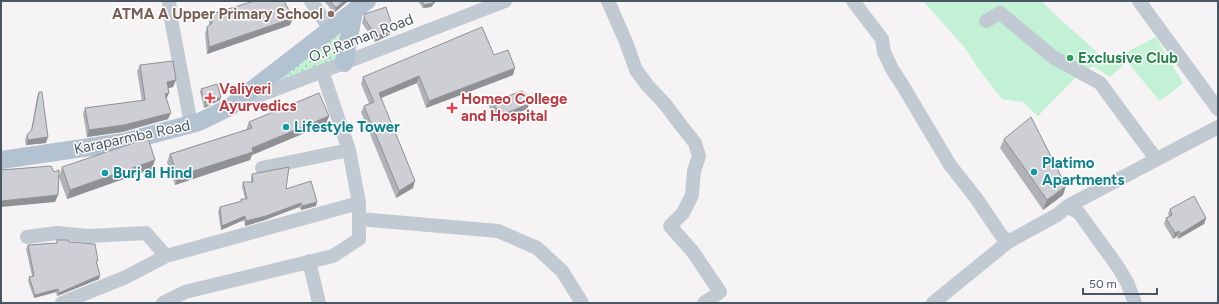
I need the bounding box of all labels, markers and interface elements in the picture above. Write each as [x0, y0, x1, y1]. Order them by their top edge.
place label: ATMA A Upper Primary School [112, 5, 323, 23]
marker: ATMA A Upper Primary School [326, 9, 336, 19]
street label: O.P.Raman Road [306, 10, 416, 66]
place label: Exclusive Club [1078, 49, 1178, 67]
marker: Exclusive Club [1065, 53, 1075, 63]
place label: Valiyeri Ayurvedics [219, 80, 296, 115]
place label: Homeo College and Hospital [461, 90, 568, 125]
marker: Valiyeri Ayurvedics [204, 92, 216, 104]
marker: Homeo College and Hospital [446, 102, 458, 114]
street label: Karaparmba Road [72, 116, 192, 158]
place label: Lifestyle Tower [294, 118, 400, 136]
marker: Lifestyle Tower [281, 122, 291, 132]
place label: Platimo Apartments [1042, 154, 1124, 189]
place label: Burj al Hind [113, 164, 192, 182]
marker: Platimo Apartments [1029, 167, 1039, 177]
marker: Burj al Hind [100, 168, 110, 178]
scale bar [1083, 270, 1157, 296]
text: 50 m [1089, 277, 1117, 291]

